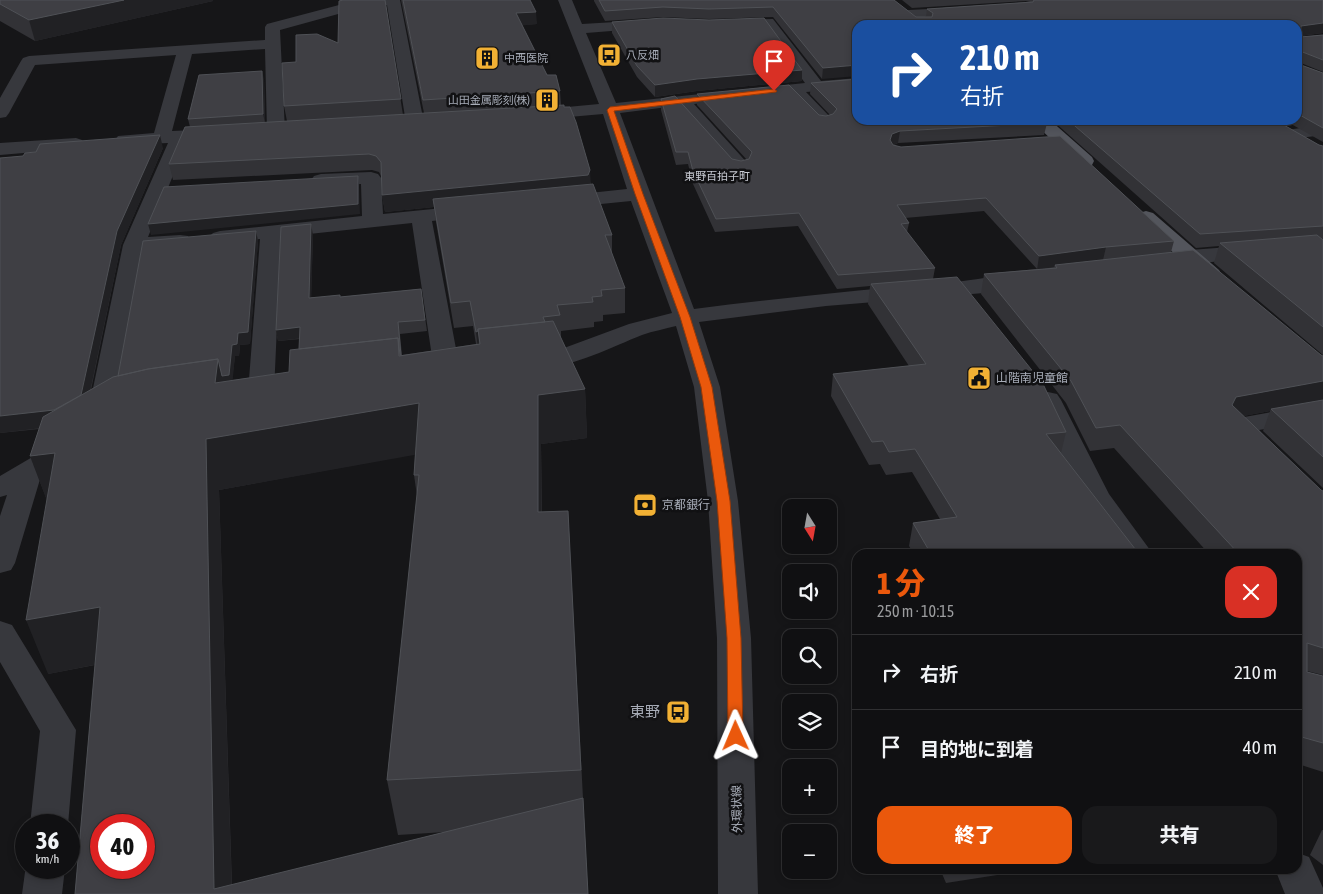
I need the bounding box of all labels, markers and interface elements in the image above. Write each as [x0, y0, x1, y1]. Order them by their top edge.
text: 210 m [960, 37, 1039, 77]
pin [753, 40, 795, 91]
icon: right [877, 40, 942, 105]
bus stop icon: 八反畑 [596, 42, 622, 68]
building icon: 中西医院 [474, 45, 500, 71]
icon: arrive [760, 47, 788, 75]
place label: 八反畑 [626, 49, 659, 61]
place label: 中西医院 [504, 52, 548, 64]
text: 右折 [960, 83, 1004, 109]
building icon: 山田金属彫刻(株) [534, 87, 560, 113]
place label: 山田金属彫刻(株) [448, 94, 530, 106]
district label: 東野百拍子町 [684, 170, 750, 182]
public building icon: 山階南児童館 [966, 365, 992, 391]
place label: 山階南児童館 [996, 371, 1068, 385]
bank icon: 京都銀行 [632, 492, 658, 518]
place label: 京都銀行 [662, 498, 710, 512]
north arrow [782, 499, 838, 554]
map controls [782, 499, 837, 879]
button: sound [782, 564, 837, 619]
text: 1 分 [877, 566, 925, 600]
button: close [1225, 566, 1277, 618]
text: 250 m · 10:15 [877, 602, 954, 620]
button: search [782, 629, 837, 684]
icon: right [877, 658, 905, 686]
text: 210 m [1234, 661, 1277, 683]
text: 右折 [920, 663, 958, 685]
button: layers [782, 694, 837, 749]
bus stop icon: 東野 [665, 699, 691, 725]
place label: 東野 [630, 703, 660, 720]
position arrow [709, 709, 761, 761]
icon: arrive [877, 733, 905, 761]
text: 40 m [1243, 736, 1277, 758]
text: 目的地に到着 [920, 738, 1034, 760]
button: + [782, 759, 837, 814]
street label: 外環状線 [730, 785, 744, 833]
button: 終了 [877, 806, 1072, 864]
button: 共有 [1082, 806, 1277, 864]
speed limit sign: 40 [90, 814, 155, 879]
button: − [782, 824, 837, 879]
text: 36 [36, 826, 59, 854]
text: km/h [36, 852, 59, 866]

